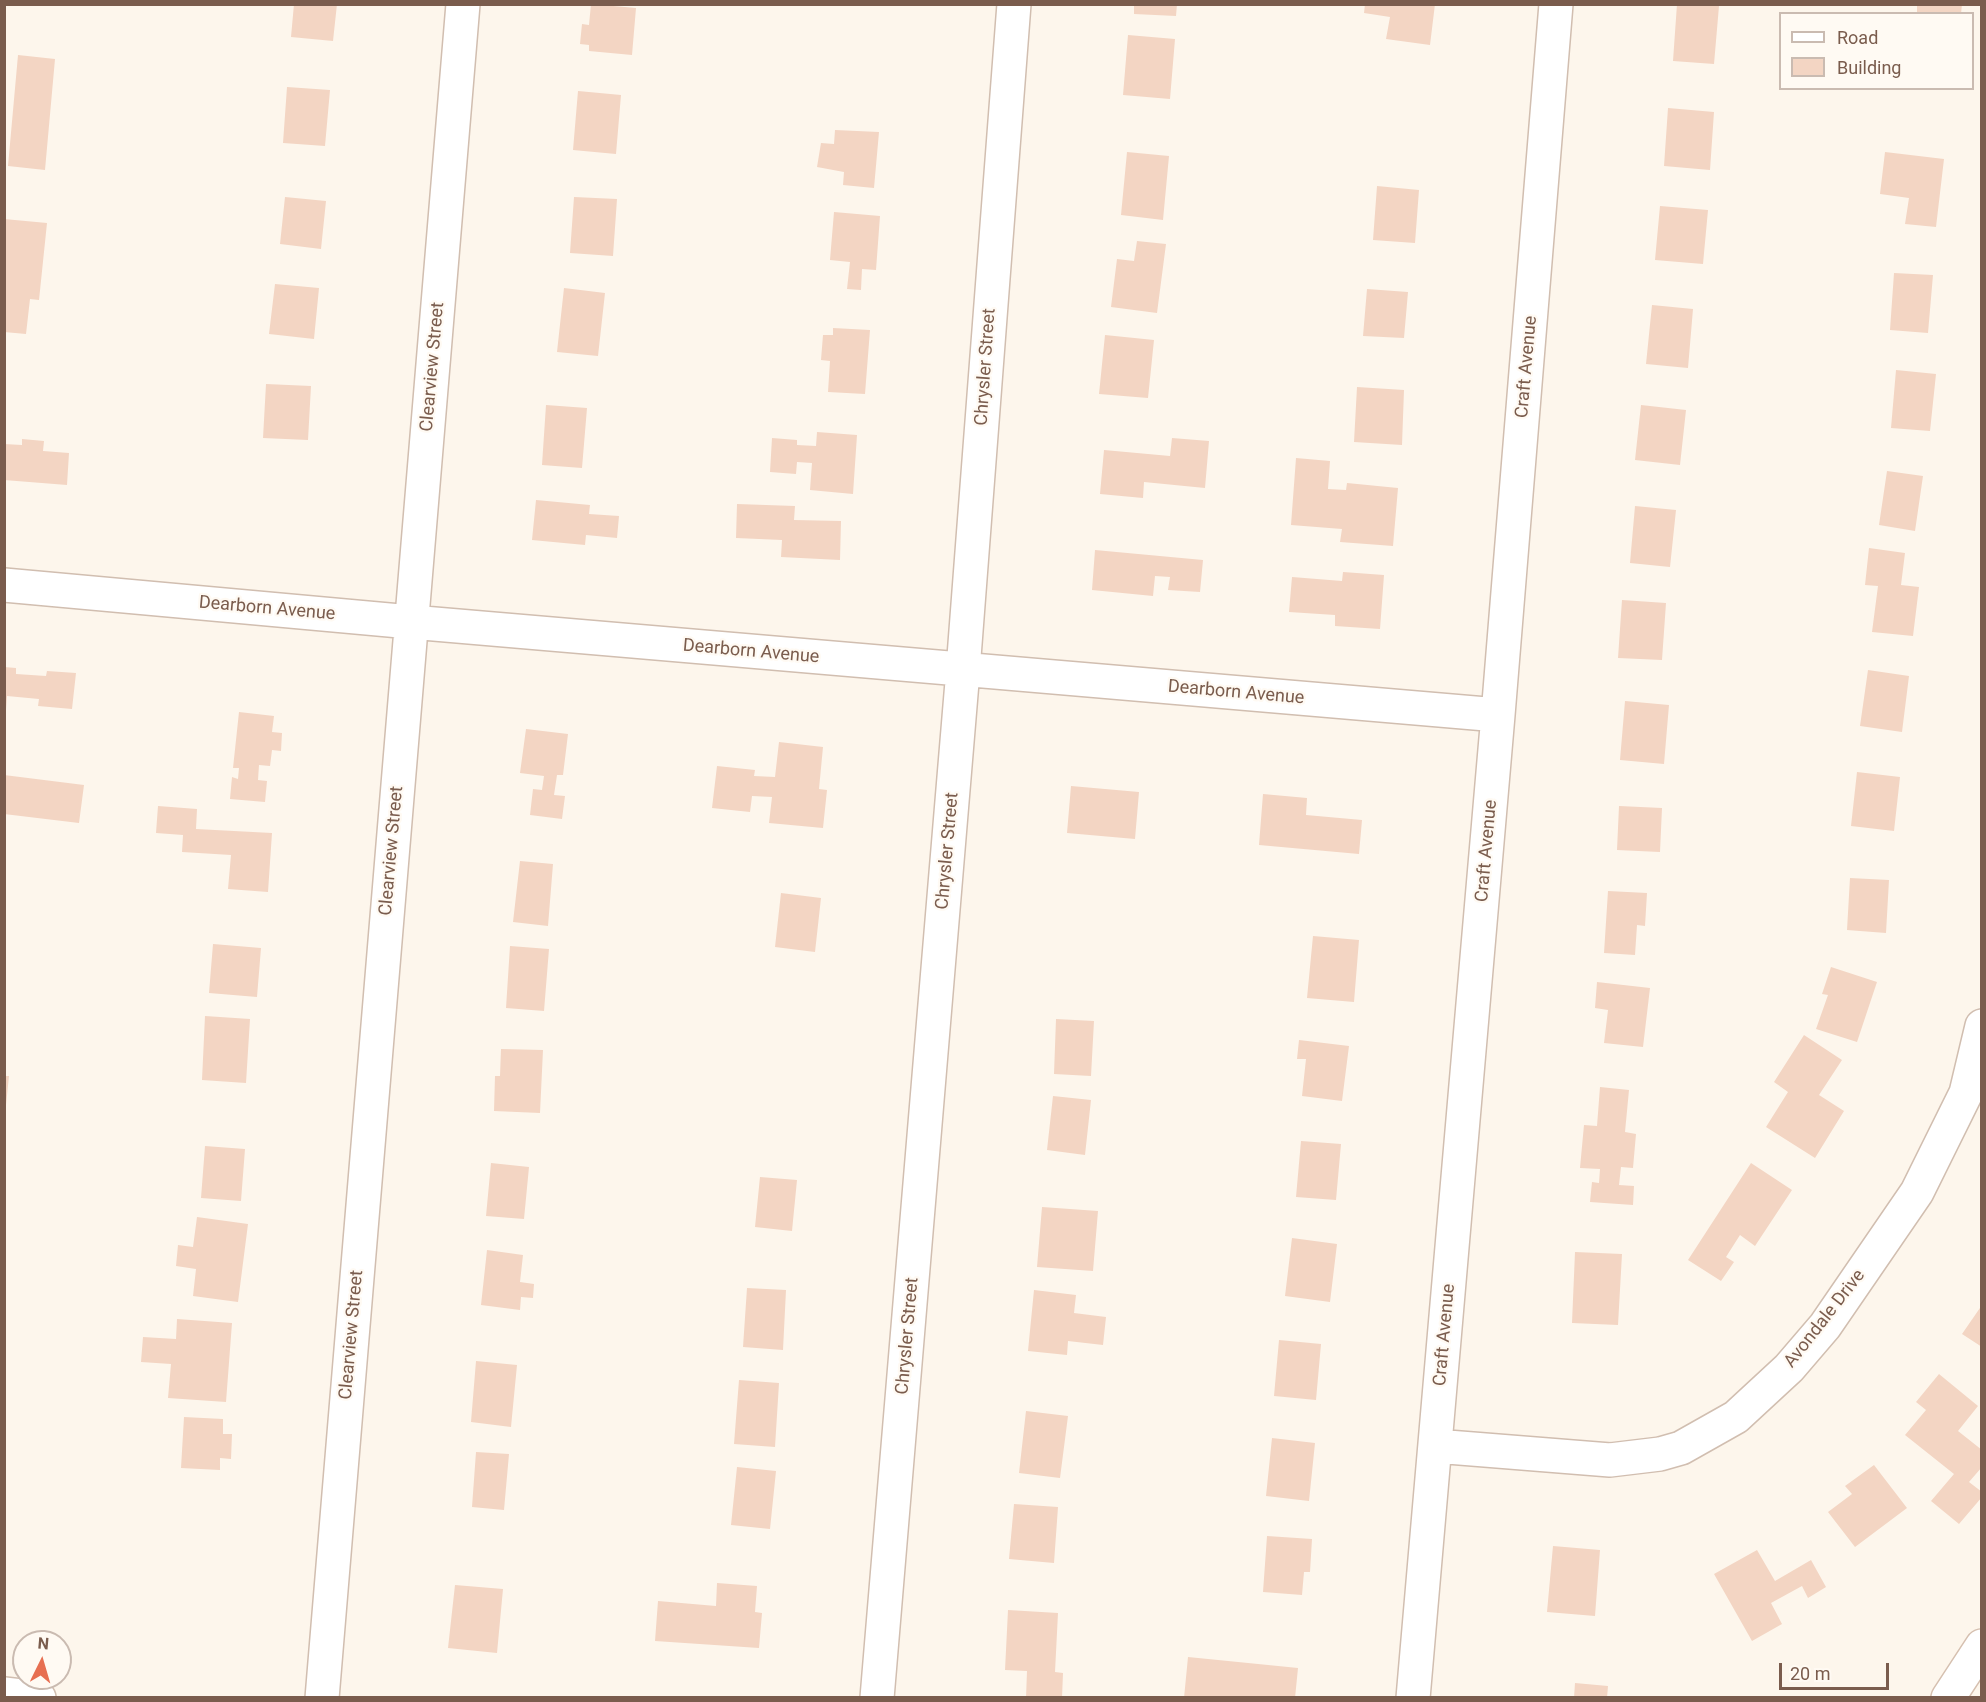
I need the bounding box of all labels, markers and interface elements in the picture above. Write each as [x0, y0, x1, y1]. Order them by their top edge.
legend [1779, 12, 1974, 90]
text: Road [1837, 27, 1878, 48]
text: Building [1837, 57, 1901, 78]
street label: Clearview Street [417, 301, 449, 433]
street label: Chrysler Street [971, 308, 1001, 426]
street label: Craft Avenue [1512, 315, 1542, 419]
street label: Dearborn Avenue [198, 592, 336, 626]
street label: Dearborn Avenue [682, 635, 820, 669]
street label: Dearborn Avenue [1167, 676, 1305, 710]
street label: Clearview Street [376, 785, 408, 917]
street label: Chrysler Street [932, 791, 964, 911]
street label: Craft Avenue [1472, 799, 1502, 903]
street label: Avondale Drive [1780, 1266, 1870, 1372]
street label: Clearview Street [336, 1269, 368, 1401]
street label: Chrysler Street [892, 1276, 924, 1396]
street label: Craft Avenue [1430, 1283, 1460, 1387]
north arrow [12, 1630, 72, 1690]
text: N [37, 1634, 50, 1654]
scale bar [1782, 1651, 1892, 1689]
text: 20 m [1790, 1663, 1830, 1684]

